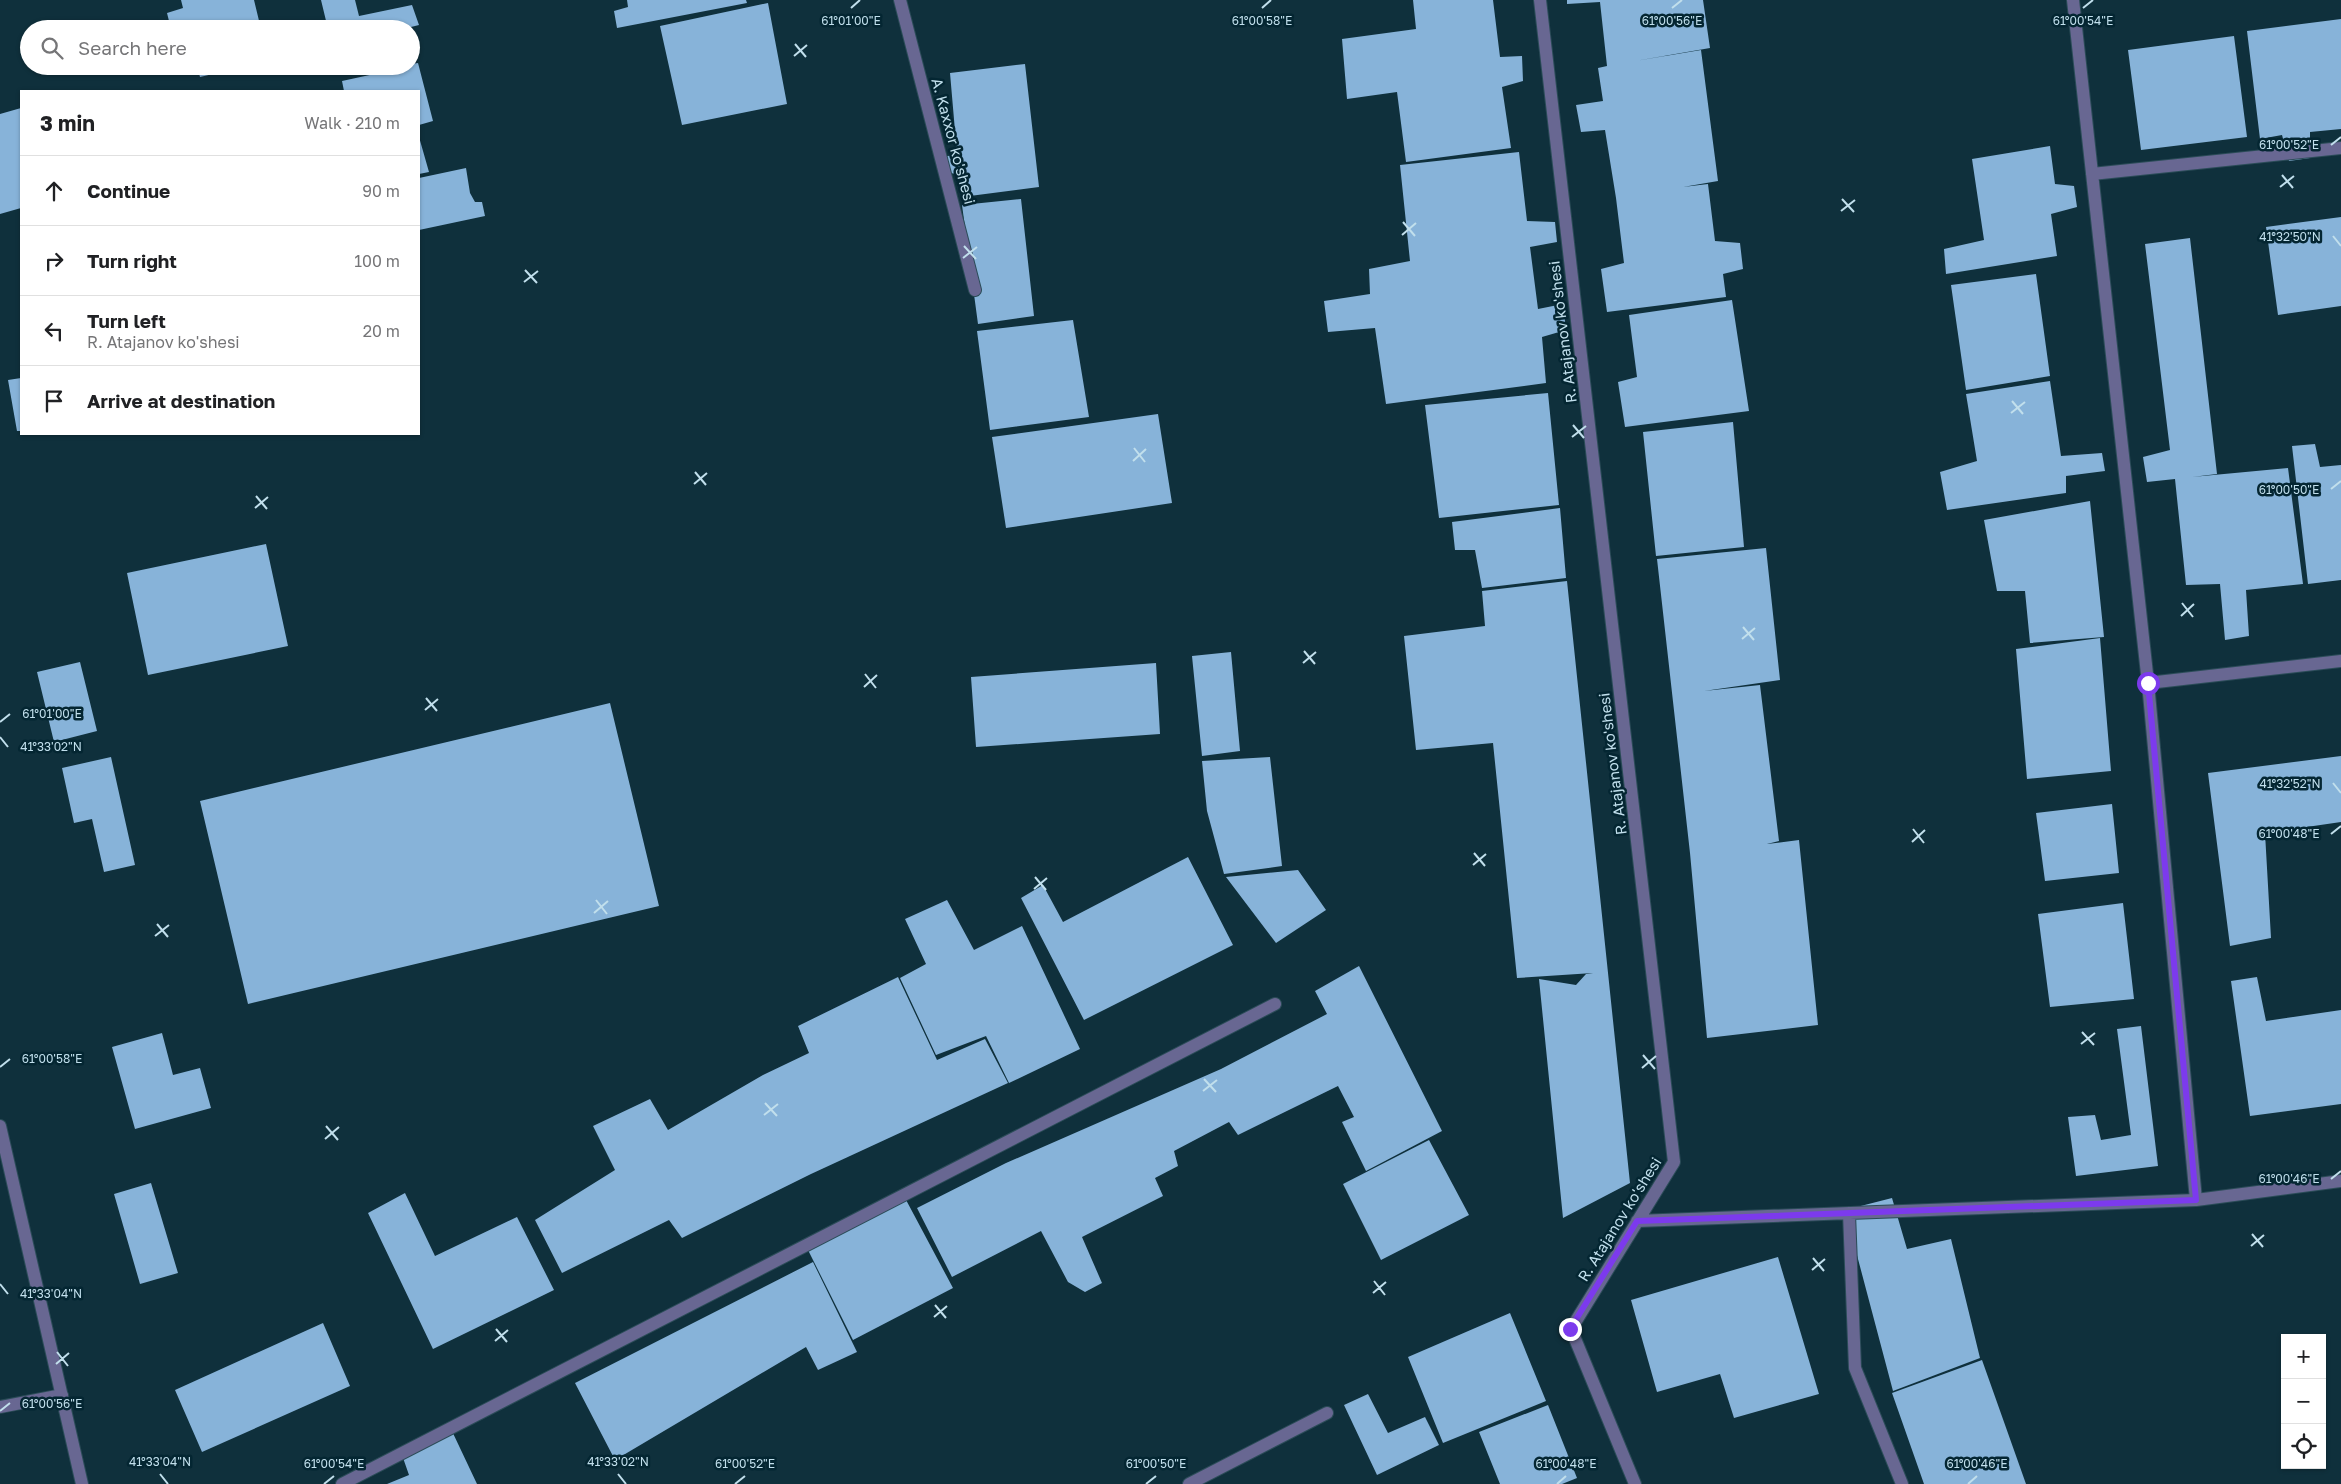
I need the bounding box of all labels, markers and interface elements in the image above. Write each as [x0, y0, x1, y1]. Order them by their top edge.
text: 61°01'00"E [821, 13, 881, 28]
text: 61°00'58"E [1232, 13, 1292, 28]
text: 61°00'56"E [1642, 13, 1702, 28]
text: 61°00'54"E [2053, 13, 2113, 28]
search box [20, 20, 420, 75]
icon: search [38, 34, 66, 62]
text: Search here [78, 36, 187, 59]
street label: A. Kaxxor ko'shesi [928, 76, 980, 206]
text: 3 min [40, 110, 95, 136]
text: Walk · 210 m [304, 113, 400, 133]
text: 61°00'52"E [2259, 137, 2319, 152]
icon: ahead [40, 177, 68, 205]
text: Continue [87, 179, 170, 202]
text: 90 m [362, 181, 400, 201]
text: 41°32'50"N [2259, 229, 2321, 244]
icon: right [40, 247, 68, 275]
text: Turn right [87, 249, 177, 272]
text: 100 m [354, 251, 400, 271]
street label: R. Atajanov ko'shesi [1544, 260, 1580, 404]
text: Turn left [87, 309, 166, 332]
icon: left [40, 317, 68, 345]
text: 20 m [363, 321, 400, 341]
text: R. Atajanov ko'shesi [87, 332, 240, 352]
icon: arrive [40, 387, 68, 415]
text: Arrive at destination [87, 389, 275, 412]
text: 61°00'50"E [2259, 482, 2319, 497]
route start [2137, 672, 2160, 695]
street label: R. Atajanov ko'shesi [1594, 692, 1630, 836]
text: 61°01'00"E [22, 706, 82, 721]
text: 41°33'02"N [20, 739, 82, 754]
text: 41°32'52"N [2259, 776, 2321, 791]
text: 61°00'48"E [2259, 826, 2319, 841]
text: 61°00'58"E [22, 1051, 82, 1066]
street label: R. Atajanov ko'shesi [1573, 1154, 1665, 1284]
text: 61°00'46"E [2259, 1171, 2319, 1186]
text: 41°33'04"N [20, 1286, 82, 1301]
route end [1559, 1318, 1582, 1341]
map controls [2281, 1334, 2326, 1469]
button: + [2281, 1334, 2326, 1379]
button: − [2281, 1379, 2326, 1424]
text: 61°00'56"E [22, 1396, 82, 1411]
button: locate [2281, 1424, 2326, 1469]
text: 41°33'04"N [129, 1454, 191, 1469]
text: 41°33'02"N [587, 1454, 649, 1469]
text: 61°00'54"E [304, 1456, 364, 1471]
text: 61°00'52"E [715, 1456, 775, 1471]
text: 61°00'50"E [1126, 1456, 1186, 1471]
text: 61°00'48"E [1536, 1456, 1596, 1471]
text: 61°00'46"E [1947, 1456, 2007, 1471]

